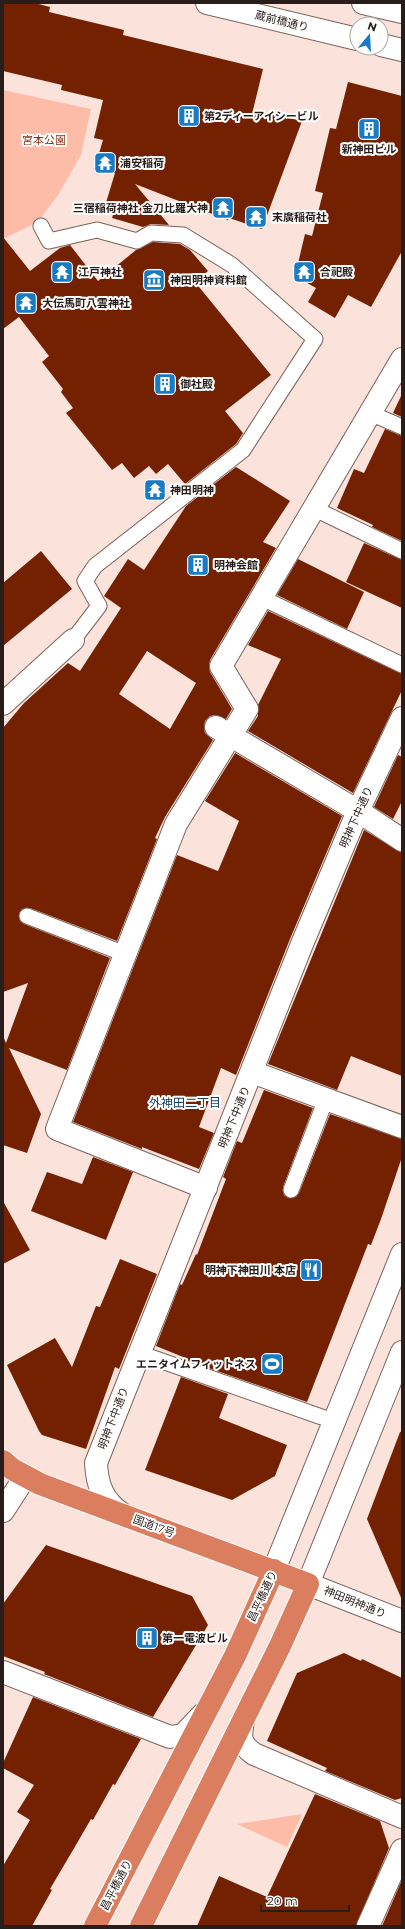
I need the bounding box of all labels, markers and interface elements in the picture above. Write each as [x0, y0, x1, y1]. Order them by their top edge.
street label: 蔵前橋通り [254, 8, 310, 34]
north arrow [349, 16, 389, 56]
text: N [366, 18, 378, 35]
building icon: 第2ディーアイシービル [176, 103, 202, 129]
place label: 第2ディーアイシービル [204, 109, 319, 123]
building icon: 新神田ビル [356, 116, 382, 142]
park label: 宮本公園 [22, 133, 66, 147]
place label: 新神田ビル [342, 142, 397, 156]
temple icon: 浦安稲荷 [92, 150, 118, 176]
place label: 浦安稲荷 [120, 156, 164, 170]
temple icon: 三宿稲荷神社 金刀比羅大神 [210, 195, 236, 221]
place label: 三宿稲荷神社 金刀比羅大神 [73, 201, 208, 215]
temple icon: 末廣稲荷社 [243, 204, 269, 230]
place label: 末廣稲荷社 [272, 210, 327, 224]
temple icon: 江戸神社 [49, 259, 75, 285]
temple icon: 合祀殿 [291, 259, 317, 285]
place label: 江戸神社 [78, 265, 122, 279]
place label: 合祀殿 [320, 265, 353, 279]
museum icon: 神田明神資料館 [141, 267, 167, 293]
place label: 神田明神資料館 [170, 273, 247, 287]
temple icon: 大伝馬町八雲神社 [13, 290, 39, 316]
place label: 大伝馬町八雲神社 [42, 296, 130, 310]
building icon: 御社殿 [152, 371, 178, 397]
place label: 御社殿 [180, 377, 213, 391]
temple icon: 神田明神 [142, 477, 168, 503]
place label: 神田明神 [170, 483, 214, 497]
building icon: 明神会館 [185, 552, 211, 578]
place label: 明神会館 [214, 558, 258, 572]
street label: 明神下中通り [336, 784, 376, 850]
street label: 明神下中通り [215, 1084, 253, 1150]
district label: 外神田二丁目 [149, 1095, 221, 1110]
restaurant icon: 明神下神田川 本店 [298, 1257, 324, 1283]
place label: 明神下神田川 本店 [205, 1263, 296, 1277]
sports icon: エニタイムフィットネス [259, 1351, 285, 1377]
place label: エニタイムフィットネス [136, 1357, 256, 1371]
street label: 明神下中通り [95, 1385, 131, 1451]
street label: 国道17号 [131, 1512, 177, 1540]
street label: 昌平橋通り [244, 1568, 280, 1624]
street label: 神田明神通り [322, 1583, 388, 1621]
building icon: 第一電波ビル [134, 1625, 160, 1651]
place label: 第一電波ビル [162, 1631, 228, 1645]
street label: 昌平橋通り [97, 1857, 135, 1913]
scale bar [261, 1887, 349, 1913]
text: 20 m [267, 1893, 298, 1908]

